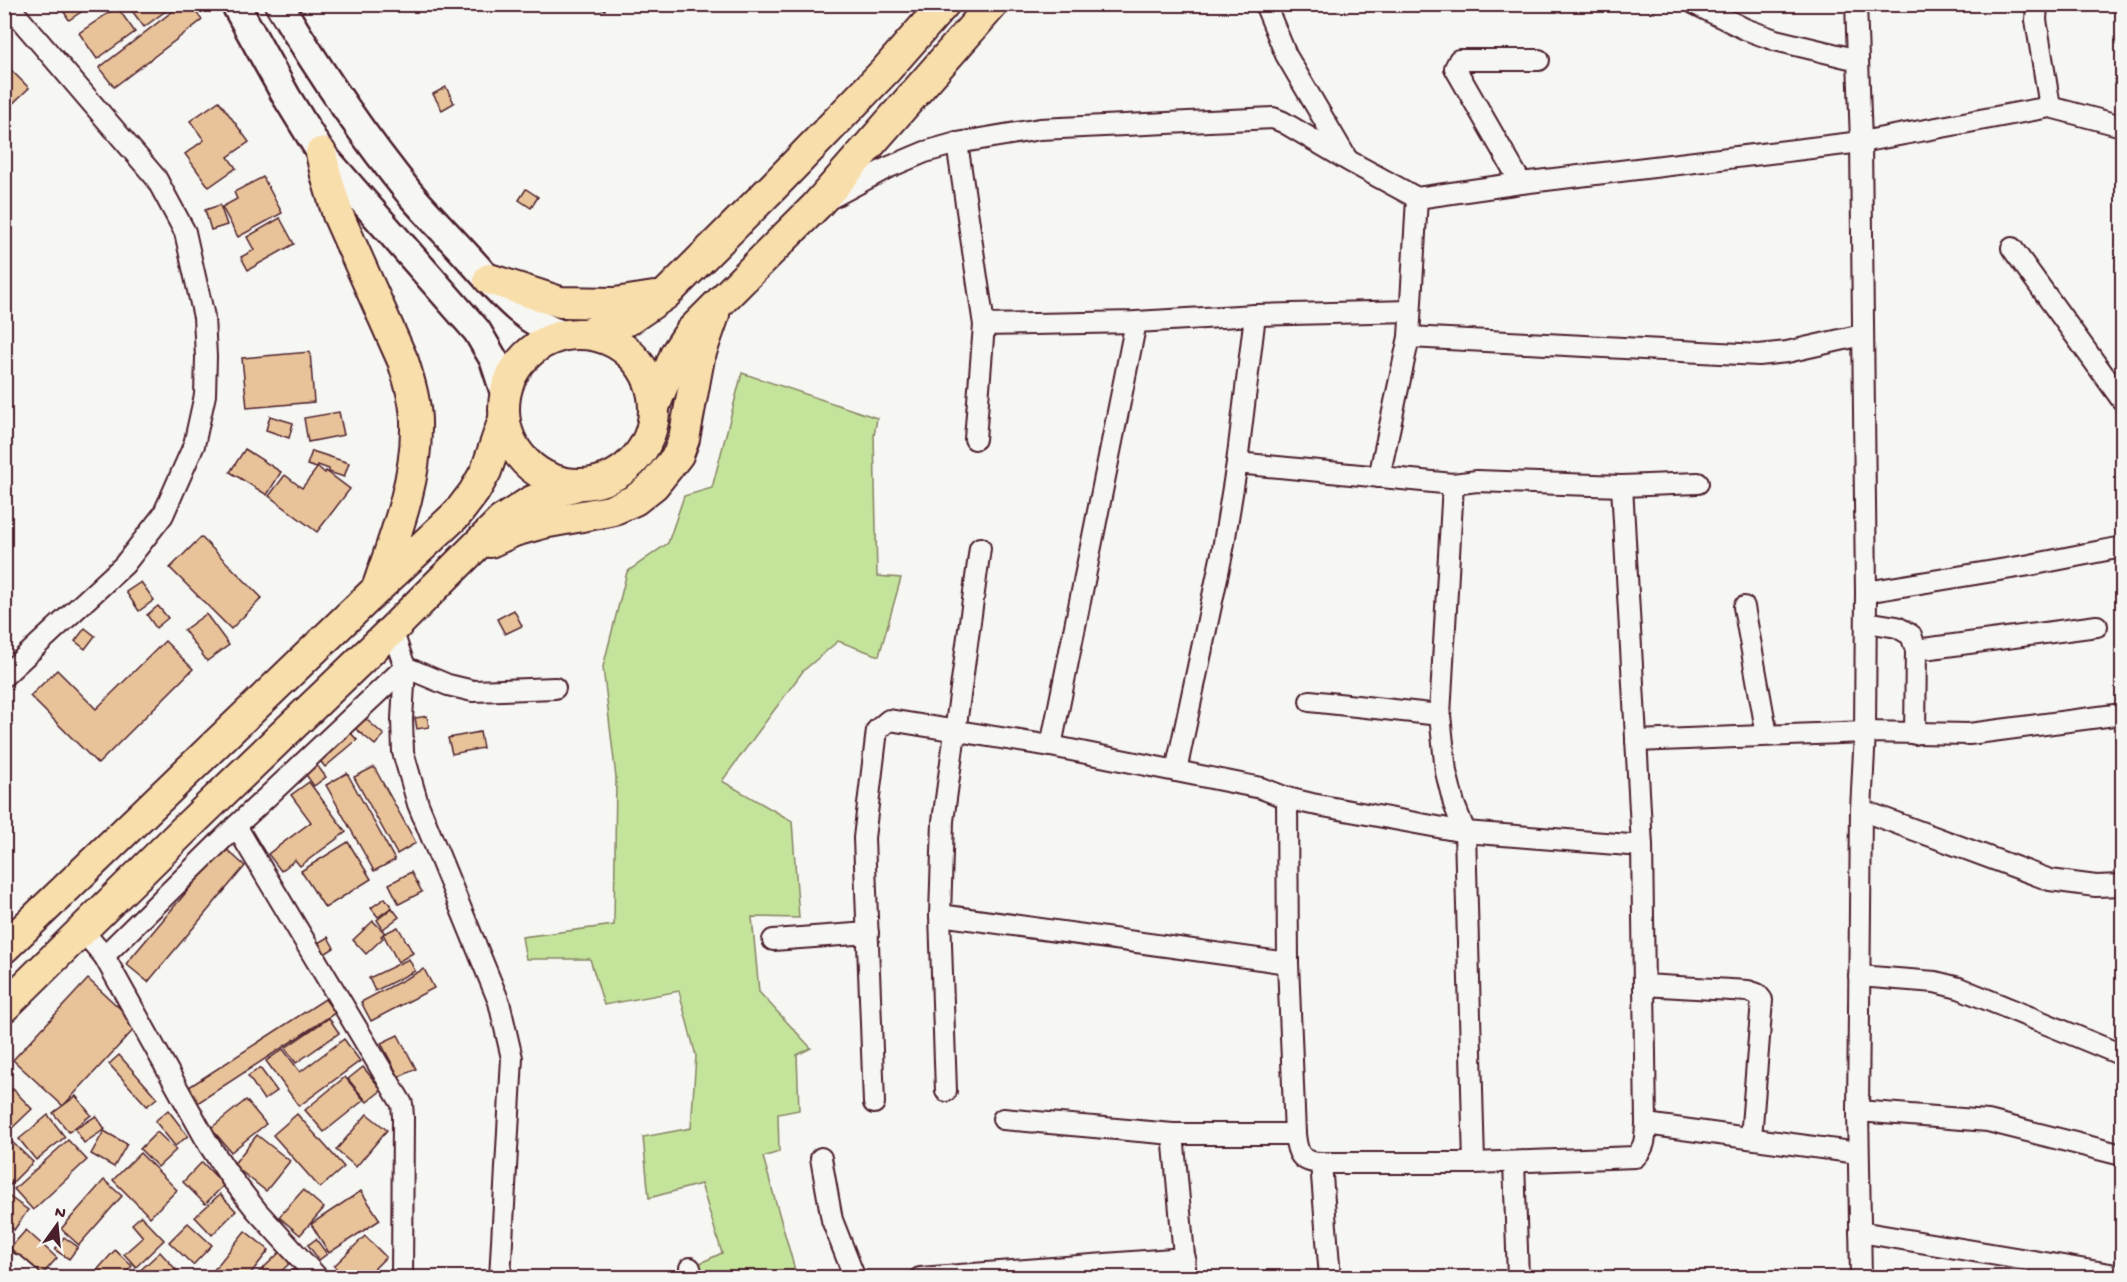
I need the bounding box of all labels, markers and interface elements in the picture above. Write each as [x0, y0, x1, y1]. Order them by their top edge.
north arrow [27, 1195, 87, 1255]
text: N [52, 1203, 68, 1225]

